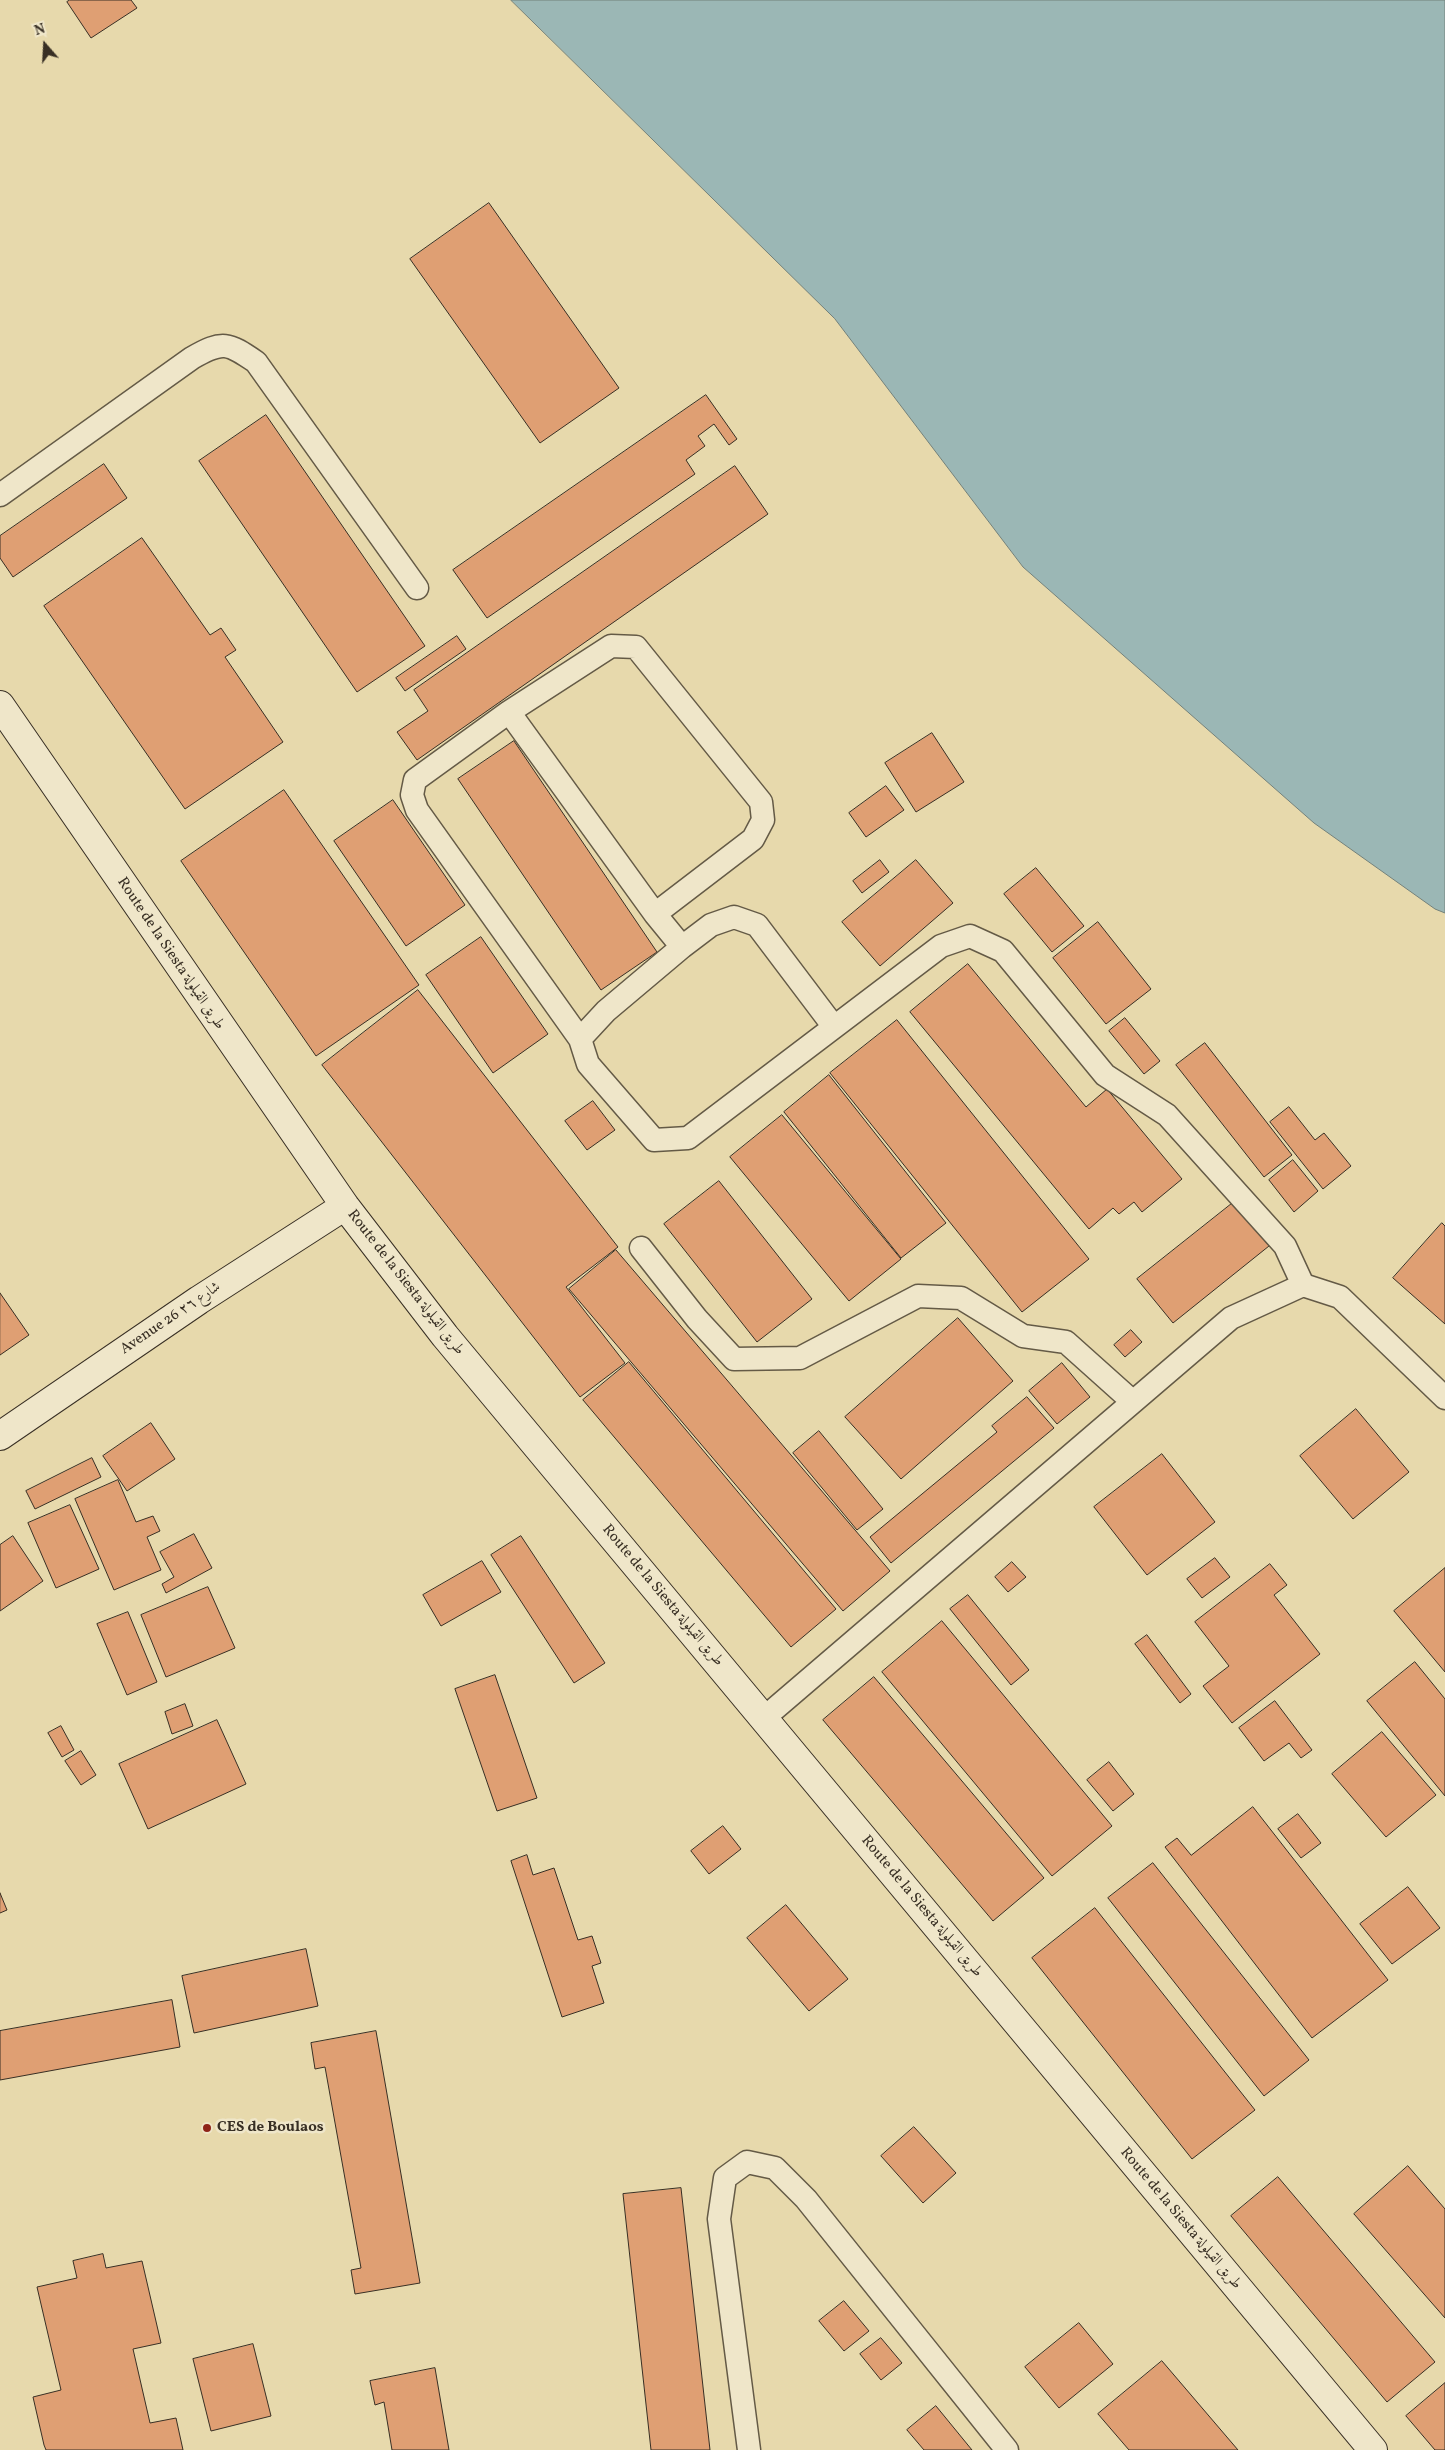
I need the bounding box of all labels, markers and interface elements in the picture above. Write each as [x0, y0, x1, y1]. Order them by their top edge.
north arrow [20, 20, 70, 70]
text: N [32, 20, 48, 41]
street label: Route de la Siesta طريق القيلولة [112, 875, 228, 1033]
street label: Route de la Siesta طريق القيلولة [343, 1207, 467, 1359]
street label: Avenue 26 شارع ٢٦ [117, 1279, 225, 1359]
street label: Route de la Siesta طريق القيلولة [597, 1521, 727, 1671]
street label: Route de la Siesta طريق القيلولة [856, 1832, 986, 1982]
place label: CES de Boulaos [217, 2119, 324, 2137]
marker: CES de Boulaos [201, 2122, 213, 2134]
street label: Route de la Siesta طريق القيلولة [1115, 2144, 1245, 2294]

